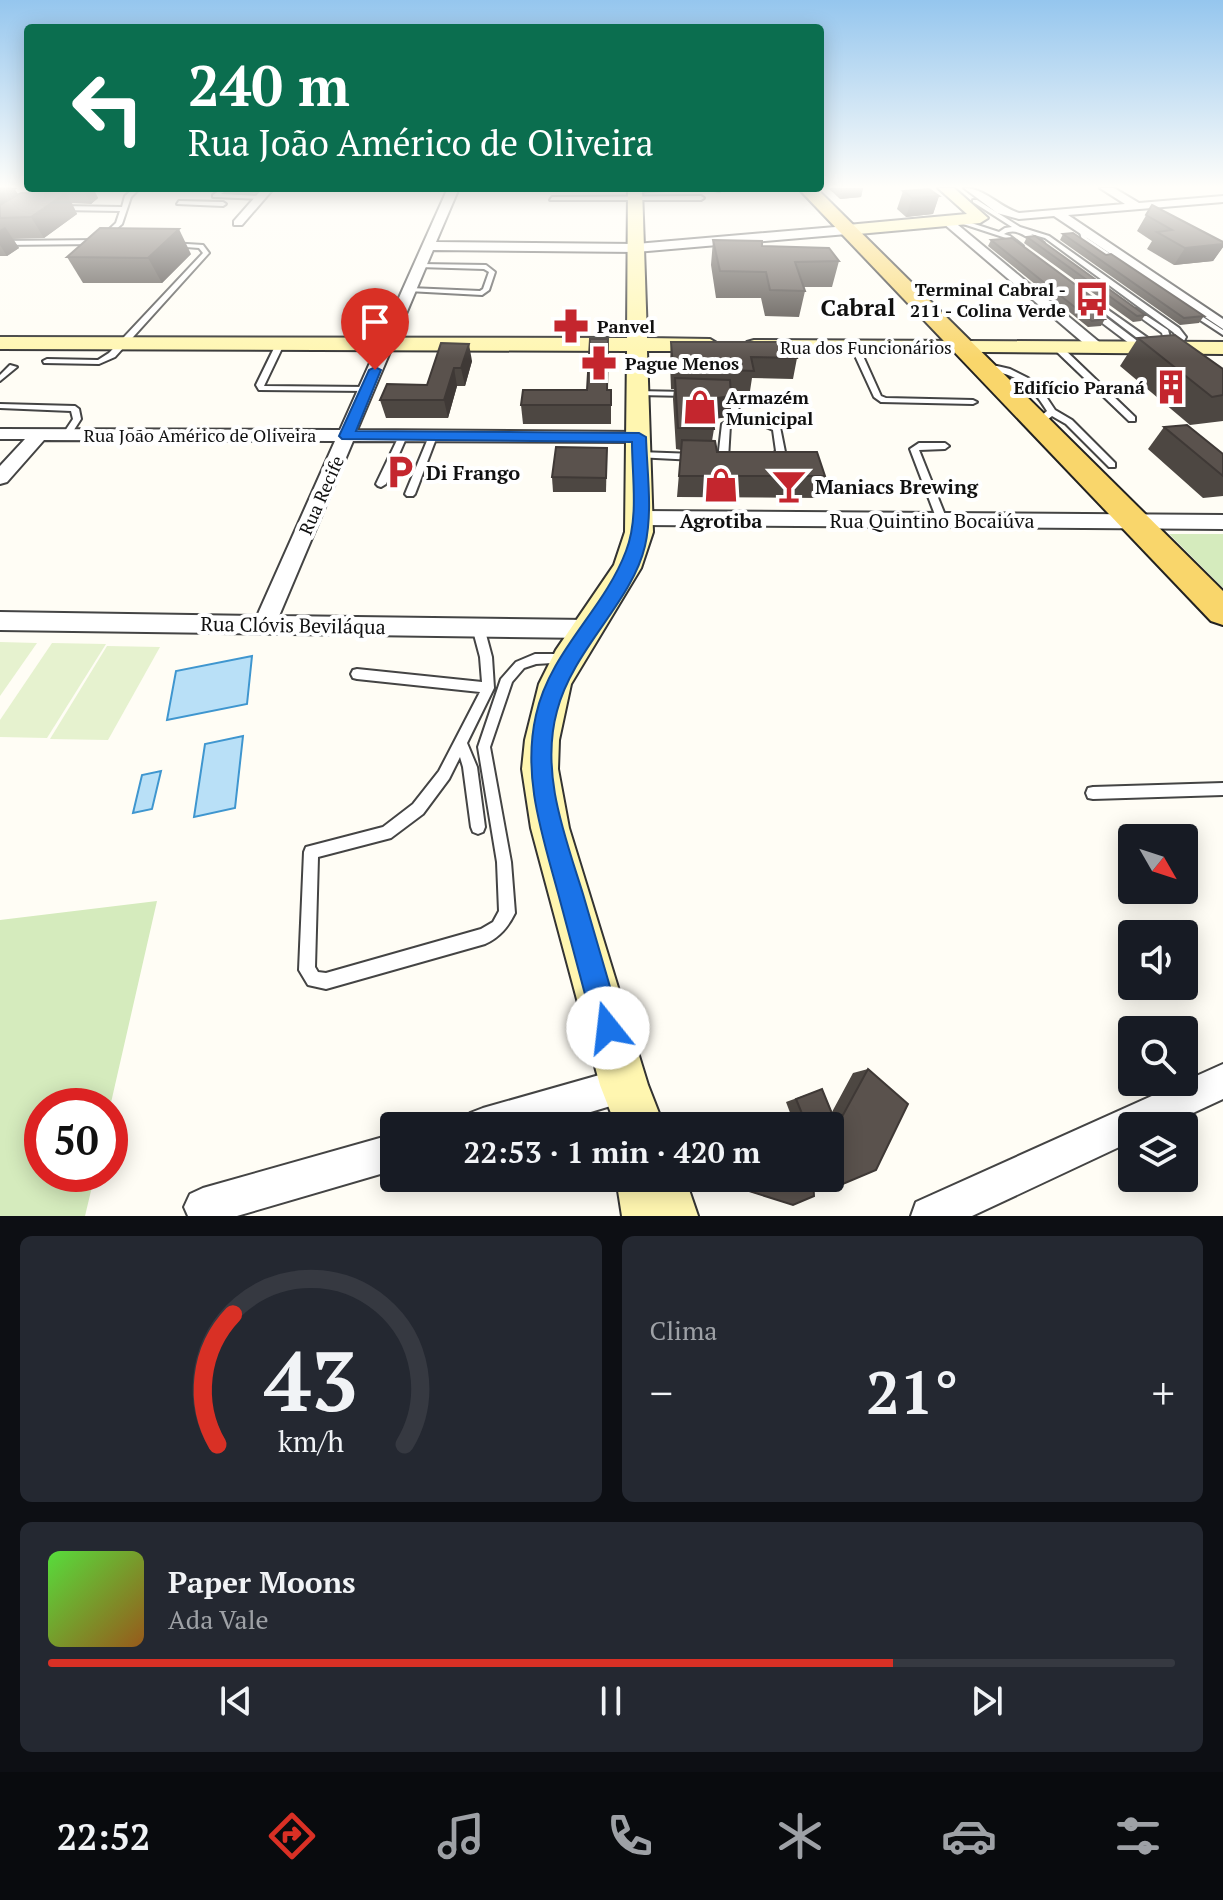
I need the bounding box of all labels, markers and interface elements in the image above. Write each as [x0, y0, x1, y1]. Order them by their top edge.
text: 240 m [188, 48, 350, 122]
icon: left [56, 56, 160, 160]
text: Rua João Américo de Oliveira [188, 119, 654, 166]
place label: Terminal Cabral - 211 - Colina Verde [910, 277, 1066, 322]
bus stop icon: Terminal Cabral - 211 - Colina Verde [1073, 280, 1111, 318]
pin [341, 288, 409, 370]
district label: Cabral [821, 291, 895, 323]
icon: arrive [353, 300, 397, 344]
pharmacy icon: Panvel [552, 307, 590, 345]
place label: Panvel [597, 314, 655, 338]
street label: Rua dos Funcionários [780, 335, 952, 359]
pharmacy icon: Pague Menos [580, 344, 618, 382]
place label: Pague Menos [625, 351, 739, 375]
building icon: Edifício Paraná [1152, 368, 1190, 406]
place label: Edifício Paraná [1014, 375, 1145, 399]
place label: Armazém Municipal [726, 385, 813, 430]
shop icon: Armazém Municipal [681, 388, 719, 426]
street label: Rua João Américo de Oliveira [84, 423, 316, 447]
street label: Rua Recife [293, 452, 349, 538]
parking icon: Di Frango [381, 453, 419, 491]
place label: Di Frango [426, 459, 520, 486]
shop icon: Agrotiba [702, 466, 740, 504]
bar icon: Maniacs Brewing [770, 467, 808, 505]
place label: Maniacs Brewing [815, 473, 979, 500]
place label: Agrotiba [679, 507, 763, 534]
street label: Rua Quintino Bocaiúva [829, 507, 1035, 534]
street label: Rua Clóvis Beviláqua [200, 610, 386, 640]
north arrow [1118, 824, 1198, 904]
map controls [1118, 824, 1198, 1192]
button: sound [1118, 920, 1198, 1000]
position arrow [566, 986, 650, 1070]
button: search [1118, 1016, 1198, 1096]
speed limit sign: 50 [24, 1088, 128, 1192]
button: layers [1118, 1112, 1198, 1192]
text: 22:53 · 1 min · 420 m [464, 1132, 760, 1172]
text: Clima [650, 1313, 717, 1347]
text: 43 [264, 1325, 358, 1435]
text: 21° [866, 1352, 959, 1431]
text: − [650, 1363, 673, 1422]
text: + [1152, 1363, 1175, 1422]
text: km/h [278, 1422, 344, 1460]
text: Paper Moons [168, 1562, 356, 1602]
text: Ada Vale [168, 1602, 269, 1636]
icon: previous [214, 1679, 258, 1723]
icon: pause [589, 1679, 633, 1723]
icon: next [965, 1679, 1009, 1723]
icon: directions [264, 1808, 320, 1864]
icon: music [433, 1808, 489, 1864]
icon: phone [602, 1808, 658, 1864]
icon: climate [772, 1808, 828, 1864]
icon: car [941, 1808, 997, 1864]
icon: filters [1110, 1808, 1166, 1864]
text: 22:52 [57, 1813, 150, 1860]

